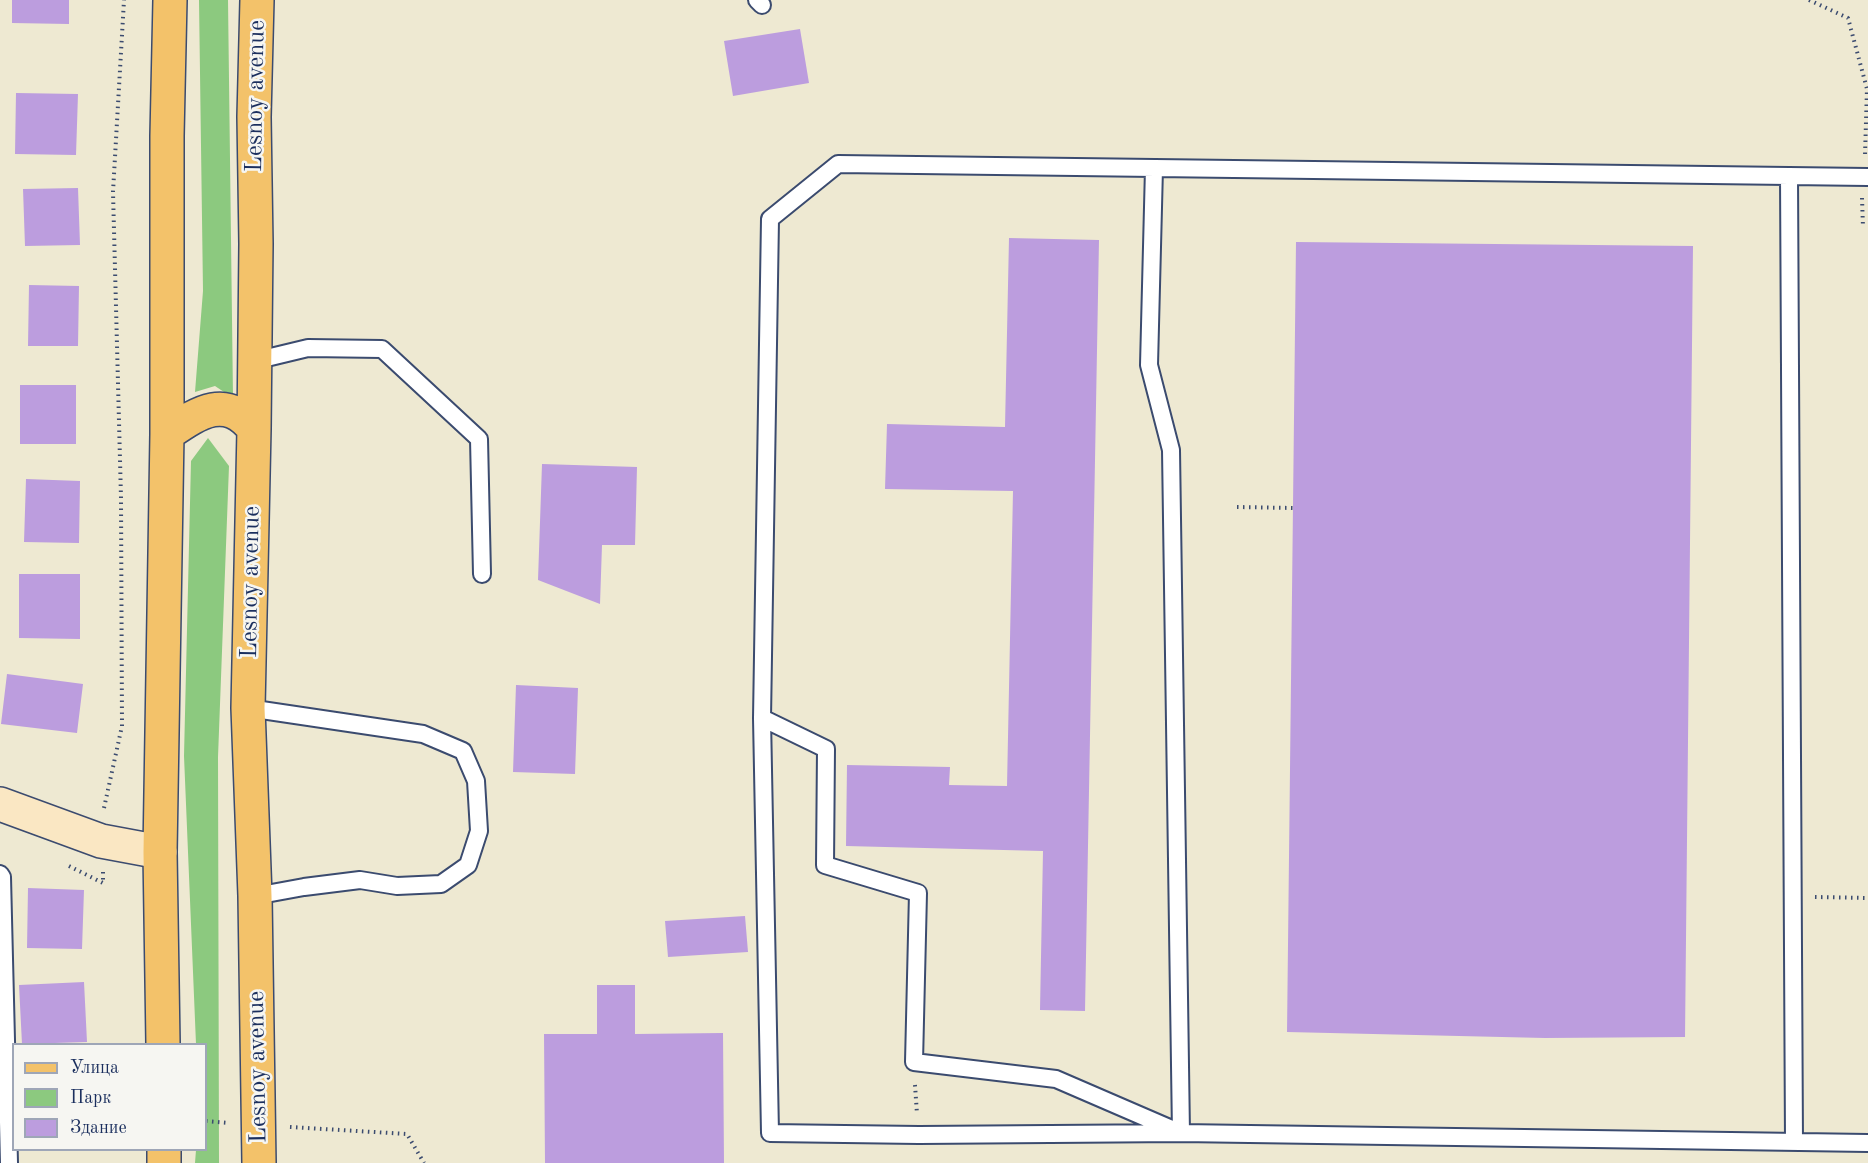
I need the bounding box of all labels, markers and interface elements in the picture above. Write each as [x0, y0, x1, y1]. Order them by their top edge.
street label: Lesnoy avenue [240, 20, 272, 172]
street label: Lesnoy avenue [235, 506, 267, 658]
street label: Lesnoy avenue [242, 991, 274, 1143]
legend [12, 1043, 207, 1151]
text: Улица [70, 1059, 119, 1077]
text: Парк [70, 1089, 111, 1107]
text: Здание [70, 1119, 127, 1137]

